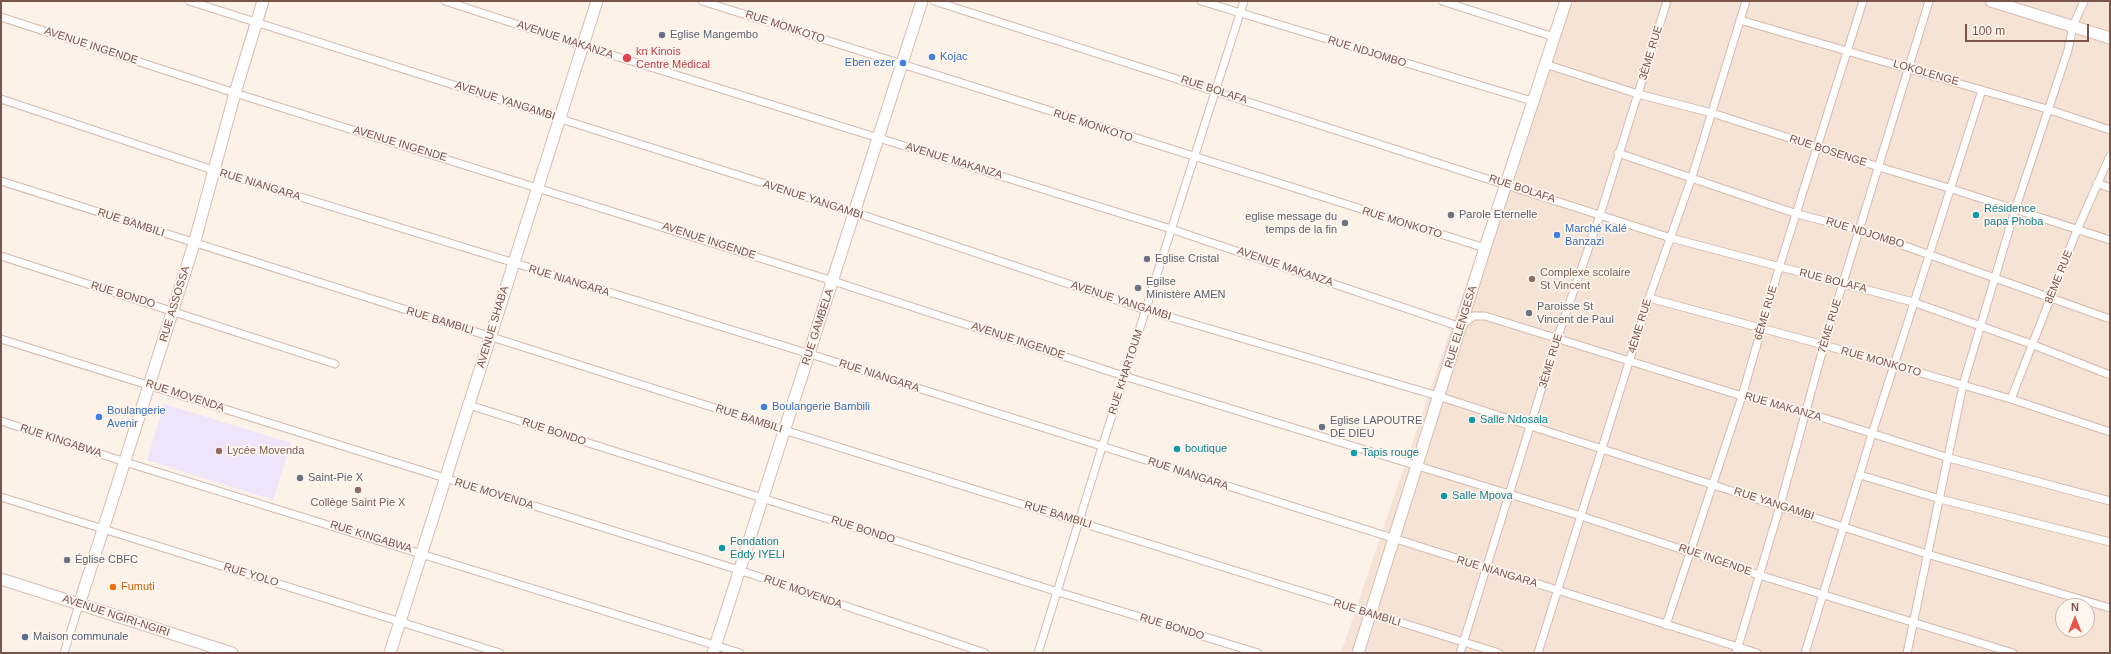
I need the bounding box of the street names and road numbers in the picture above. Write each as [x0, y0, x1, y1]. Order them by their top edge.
street label: RUE MONKOTO [744, 8, 826, 46]
street label: AVENUE MAKANZA [515, 18, 615, 62]
street label: 3ÈME RUE [1636, 24, 1666, 82]
street label: AVENUE INGENDE [43, 25, 139, 67]
street label: RUE NDJOMBO [1326, 34, 1408, 70]
street label: LOKOLENGE [1892, 57, 1960, 89]
street label: RUE BOLAFA [1179, 73, 1249, 107]
street label: AVENUE YANGAMBI [453, 79, 557, 123]
street label: RUE MONKOTO [1052, 107, 1134, 145]
street label: AVENUE INGENDE [351, 123, 449, 165]
street label: RUE BOSENGE [1788, 132, 1868, 170]
street label: AVENUE MAKANZA [904, 140, 1004, 182]
street label: RUE NIANGARA [218, 166, 302, 204]
street label: RUE BOLAFA [1487, 172, 1557, 206]
street label: AVENUE YANGAMBI [761, 178, 865, 222]
street label: RUE MONKOTO [1360, 205, 1444, 241]
street label: RUE BAMBILI [96, 206, 166, 240]
street label: RUE NDJOMBO [1824, 215, 1906, 251]
street label: AVENUE INGENDE [661, 220, 757, 262]
street label: AVENUE MAKANZA [1235, 244, 1335, 290]
street label: 8ÈME RUE [2042, 248, 2076, 306]
street label: RUE NIANGARA [527, 262, 611, 300]
street label: RUE ASSOSSA [157, 264, 193, 344]
street label: RUE BOLAFA [1798, 266, 1868, 296]
street label: RUE BONDO [89, 279, 157, 311]
street label: AVENUE YANGAMBI [1069, 279, 1173, 323]
street label: RUE ELENGESA [1442, 284, 1480, 370]
street label: 6ÈME RUE [1752, 284, 1780, 342]
street label: AVENUE SHABA [474, 285, 512, 369]
street label: RUE GAMBELA [799, 287, 837, 367]
street label: 4ÈME RUE [1625, 297, 1655, 355]
street label: 7ÈME RUE [1815, 297, 1845, 355]
street label: RUE BAMBILI [405, 305, 475, 337]
street label: AVENUE INGENDE [970, 320, 1066, 362]
street label: RUE KHARTOUM [1106, 328, 1146, 416]
street label: 3ÈME RUE [1536, 332, 1566, 390]
street label: RUE MONKOTO [1839, 344, 1923, 380]
street label: RUE NIANGARA [837, 357, 921, 395]
street label: RUE MOVENDA [144, 377, 226, 415]
street label: RUE MAKANZA [1743, 390, 1823, 424]
street label: RUE BAMBILI [714, 402, 784, 436]
street label: RUE BONDO [520, 415, 588, 449]
street label: RUE KINGABWA [18, 422, 104, 460]
street label: RUE NIANGARA [1146, 455, 1230, 493]
street label: RUE MOVENDA [453, 476, 535, 512]
street label: RUE YANGAMBI [1732, 485, 1816, 523]
street label: RUE BAMBILI [1023, 499, 1093, 531]
street label: RUE BONDO [829, 513, 897, 547]
street label: RUE KINGABWA [328, 518, 414, 556]
street label: RUE INGENDE [1677, 541, 1753, 579]
street label: RUE NIANGARA [1455, 553, 1539, 591]
street label: RUE YOLO [222, 560, 280, 590]
street label: RUE MOVENDA [762, 572, 844, 612]
street label: AVENUE NGIRI-NGIRI [61, 592, 171, 640]
street label: RUE BAMBILI [1332, 597, 1402, 629]
street label: RUE BONDO [1138, 611, 1206, 643]

